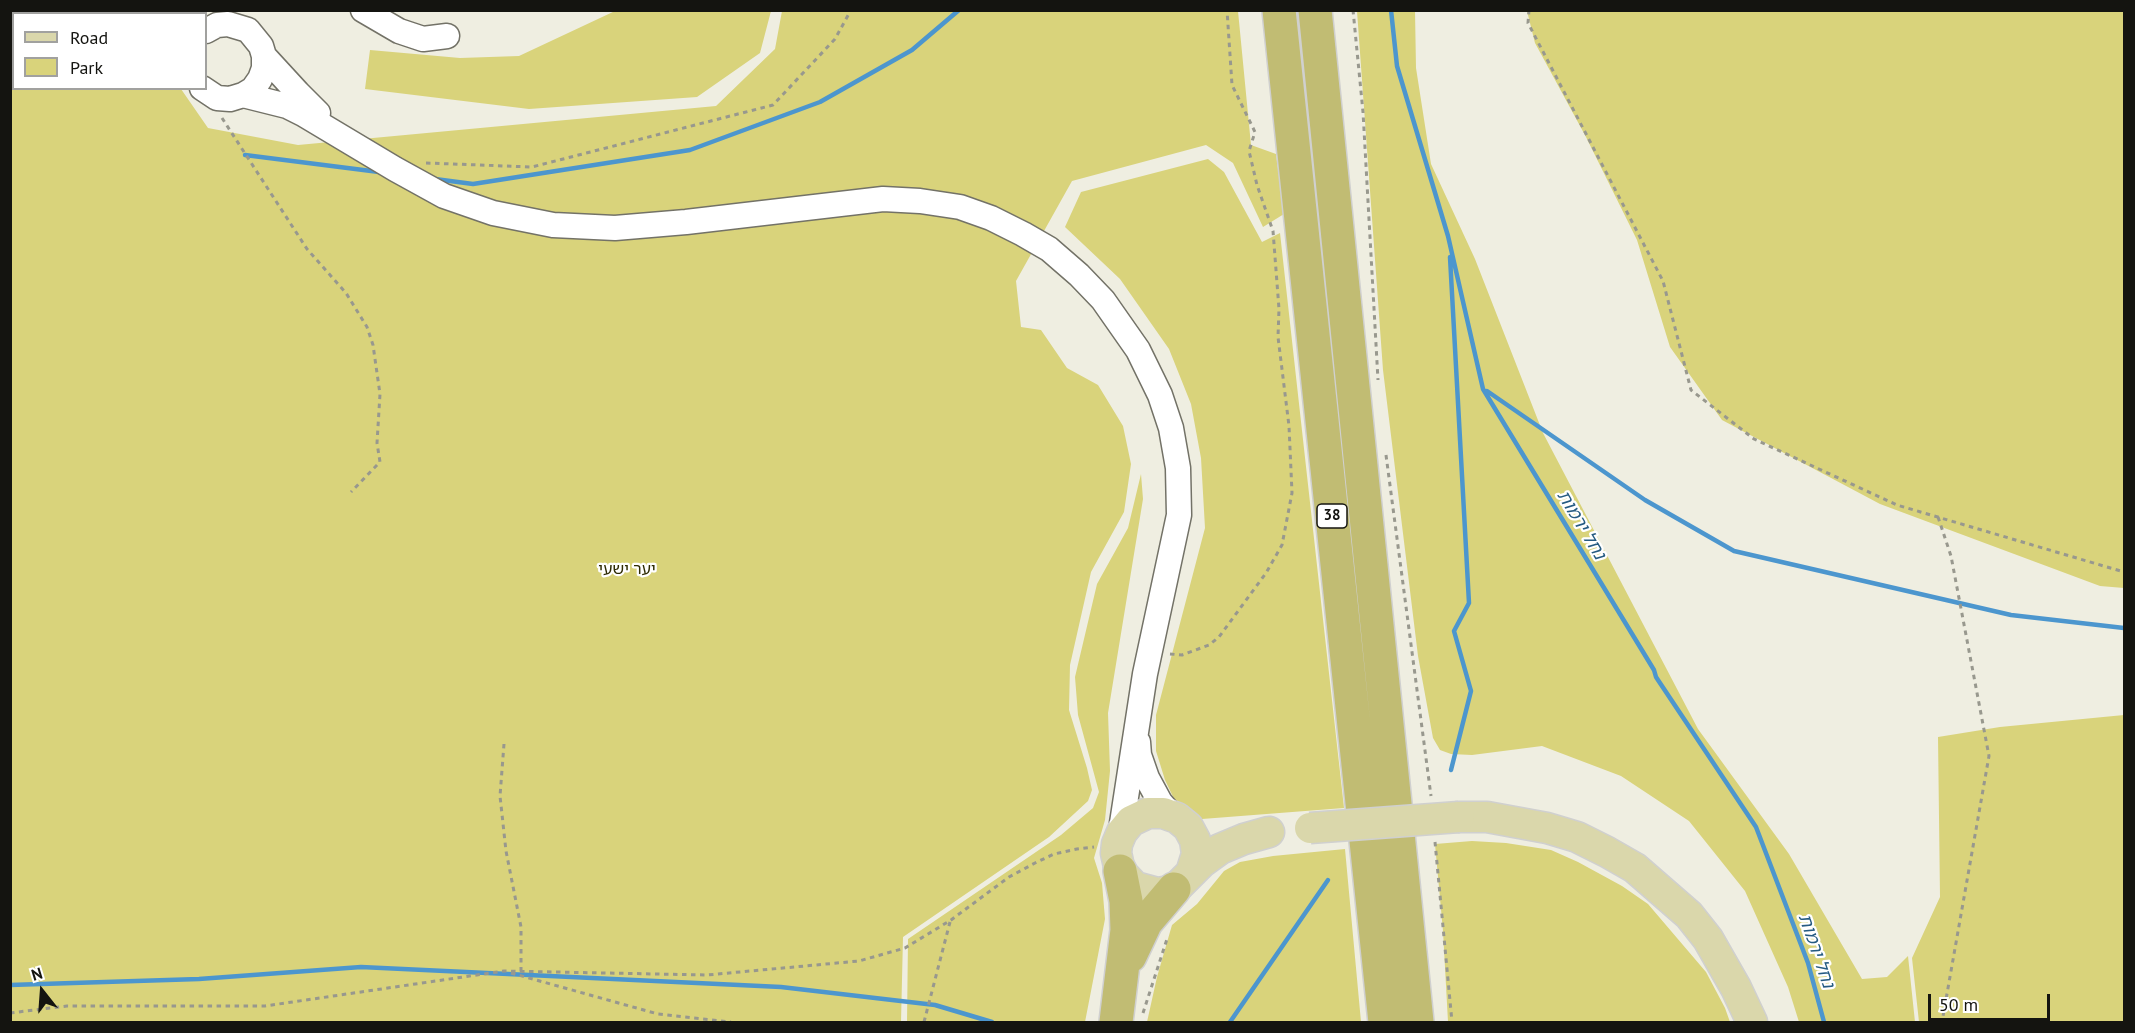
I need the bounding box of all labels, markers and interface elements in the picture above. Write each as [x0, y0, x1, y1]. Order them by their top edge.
legend [12, 12, 207, 90]
text: Road [70, 26, 108, 49]
text: Park [70, 56, 103, 79]
water label: נחל ירמות [1552, 487, 1610, 563]
road number: 38 [1317, 504, 1347, 528]
park label: יער ישעי [598, 559, 656, 579]
water label: נחל ירמות [1793, 911, 1839, 991]
north arrow [12, 961, 72, 1021]
text: N [29, 963, 45, 985]
scale bar [1931, 982, 2052, 1020]
text: 50 m [1939, 993, 1978, 1016]

